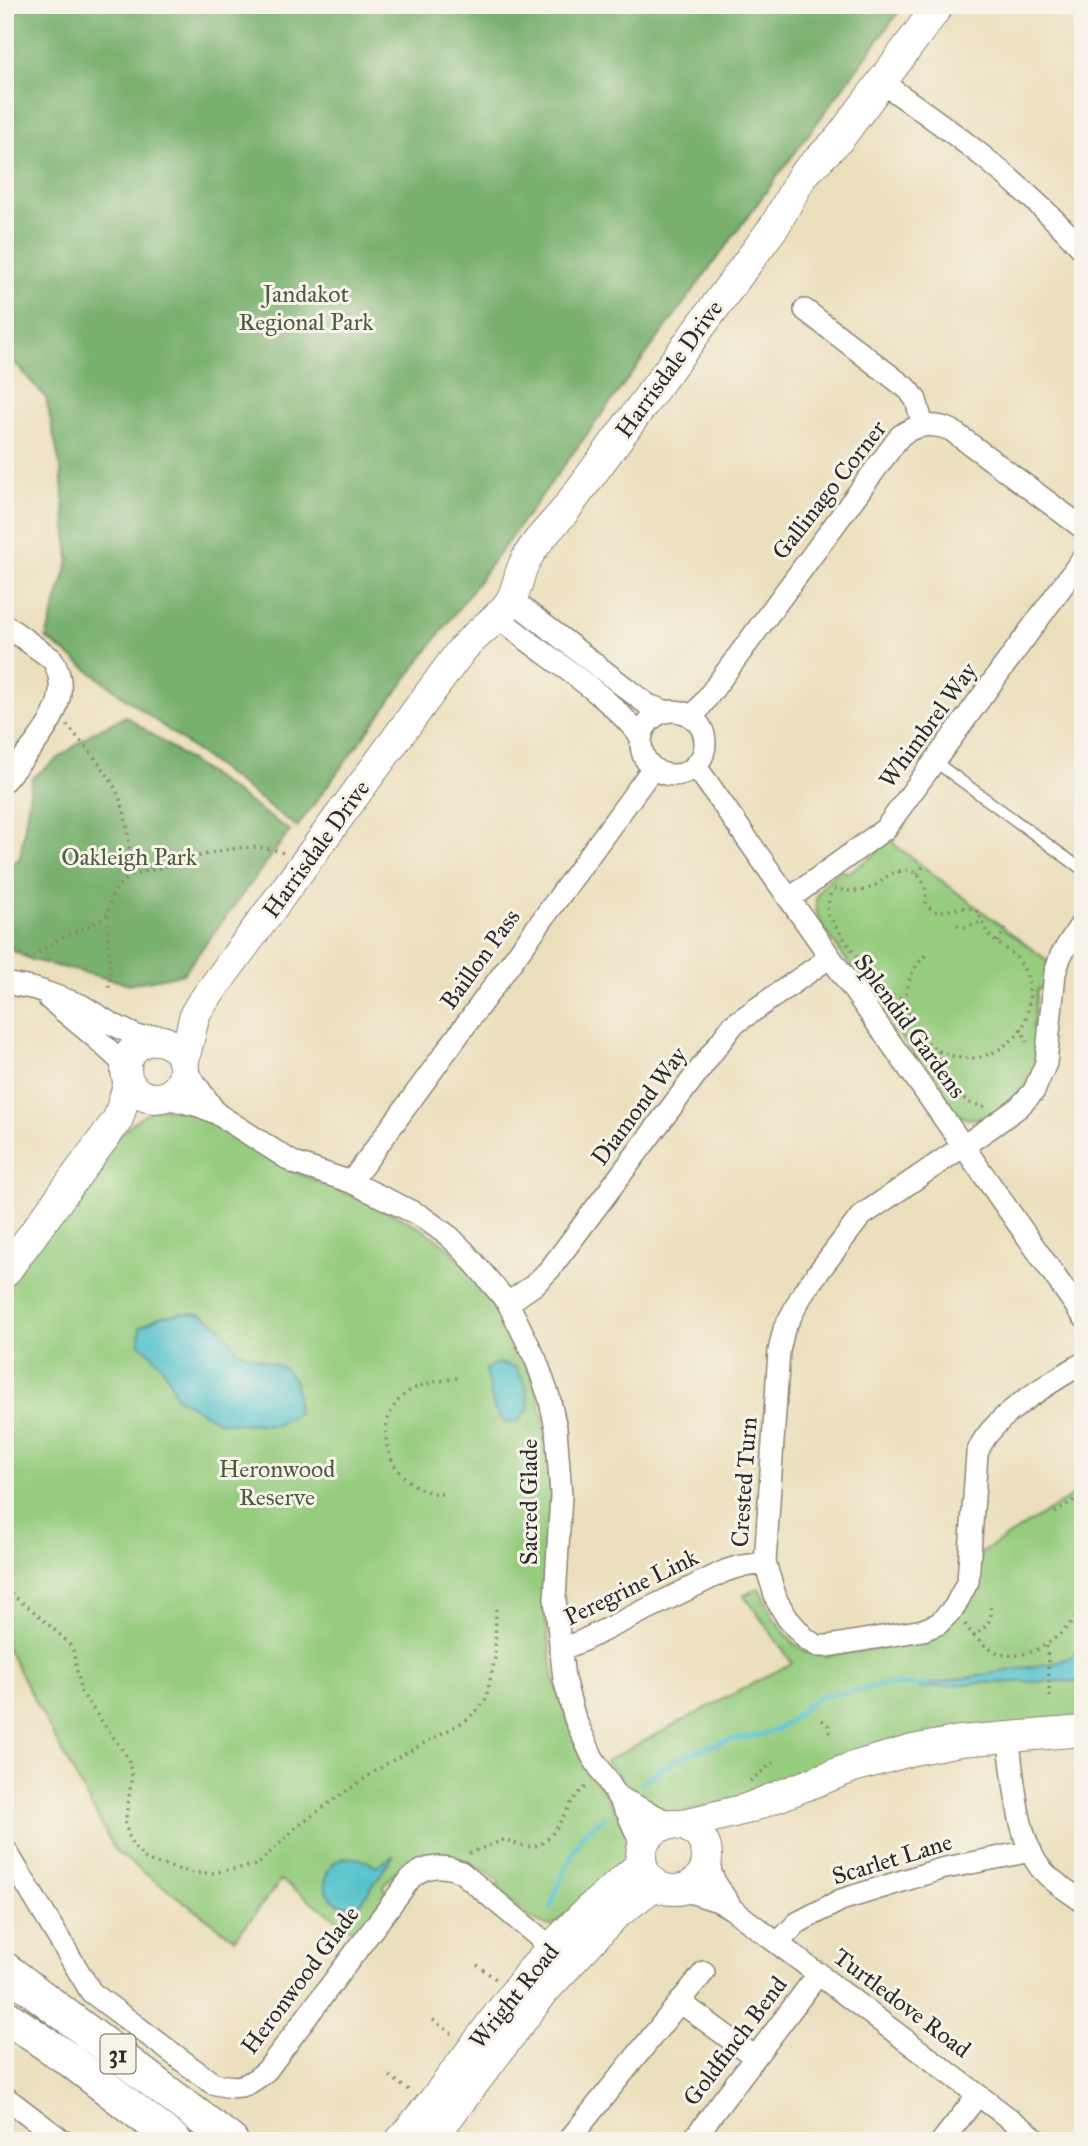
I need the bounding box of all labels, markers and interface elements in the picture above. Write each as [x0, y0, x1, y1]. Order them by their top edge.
park label: Jandakot Regional Park [239, 279, 374, 337]
street label: Harrisdale Drive [609, 294, 729, 444]
street label: Gallinago Corner [765, 414, 893, 566]
street label: Whimbrel Way [872, 656, 984, 794]
street label: Harrisdale Drive [256, 774, 376, 924]
park label: Oakleigh Park [61, 842, 198, 872]
street label: Baillon Pass [434, 903, 526, 1015]
street label: Splendid Gardens [848, 948, 972, 1104]
street label: Diamond Way [585, 1040, 694, 1171]
street label: Crested Turn [724, 1416, 764, 1548]
street label: Sacred Glade [514, 1439, 544, 1565]
park label: Heronwood Reserve [219, 1454, 335, 1512]
street label: Peregrine Link [559, 1541, 704, 1632]
street label: Scarlet Lane [828, 1827, 956, 1891]
street label: Heronwood Glade [234, 1900, 366, 2060]
street label: Wright Road [463, 1937, 565, 2055]
street label: Turtledove Road [827, 1942, 977, 2064]
street label: Goldfinch Bend [677, 1970, 793, 2112]
road number: 31 [100, 2035, 136, 2074]

